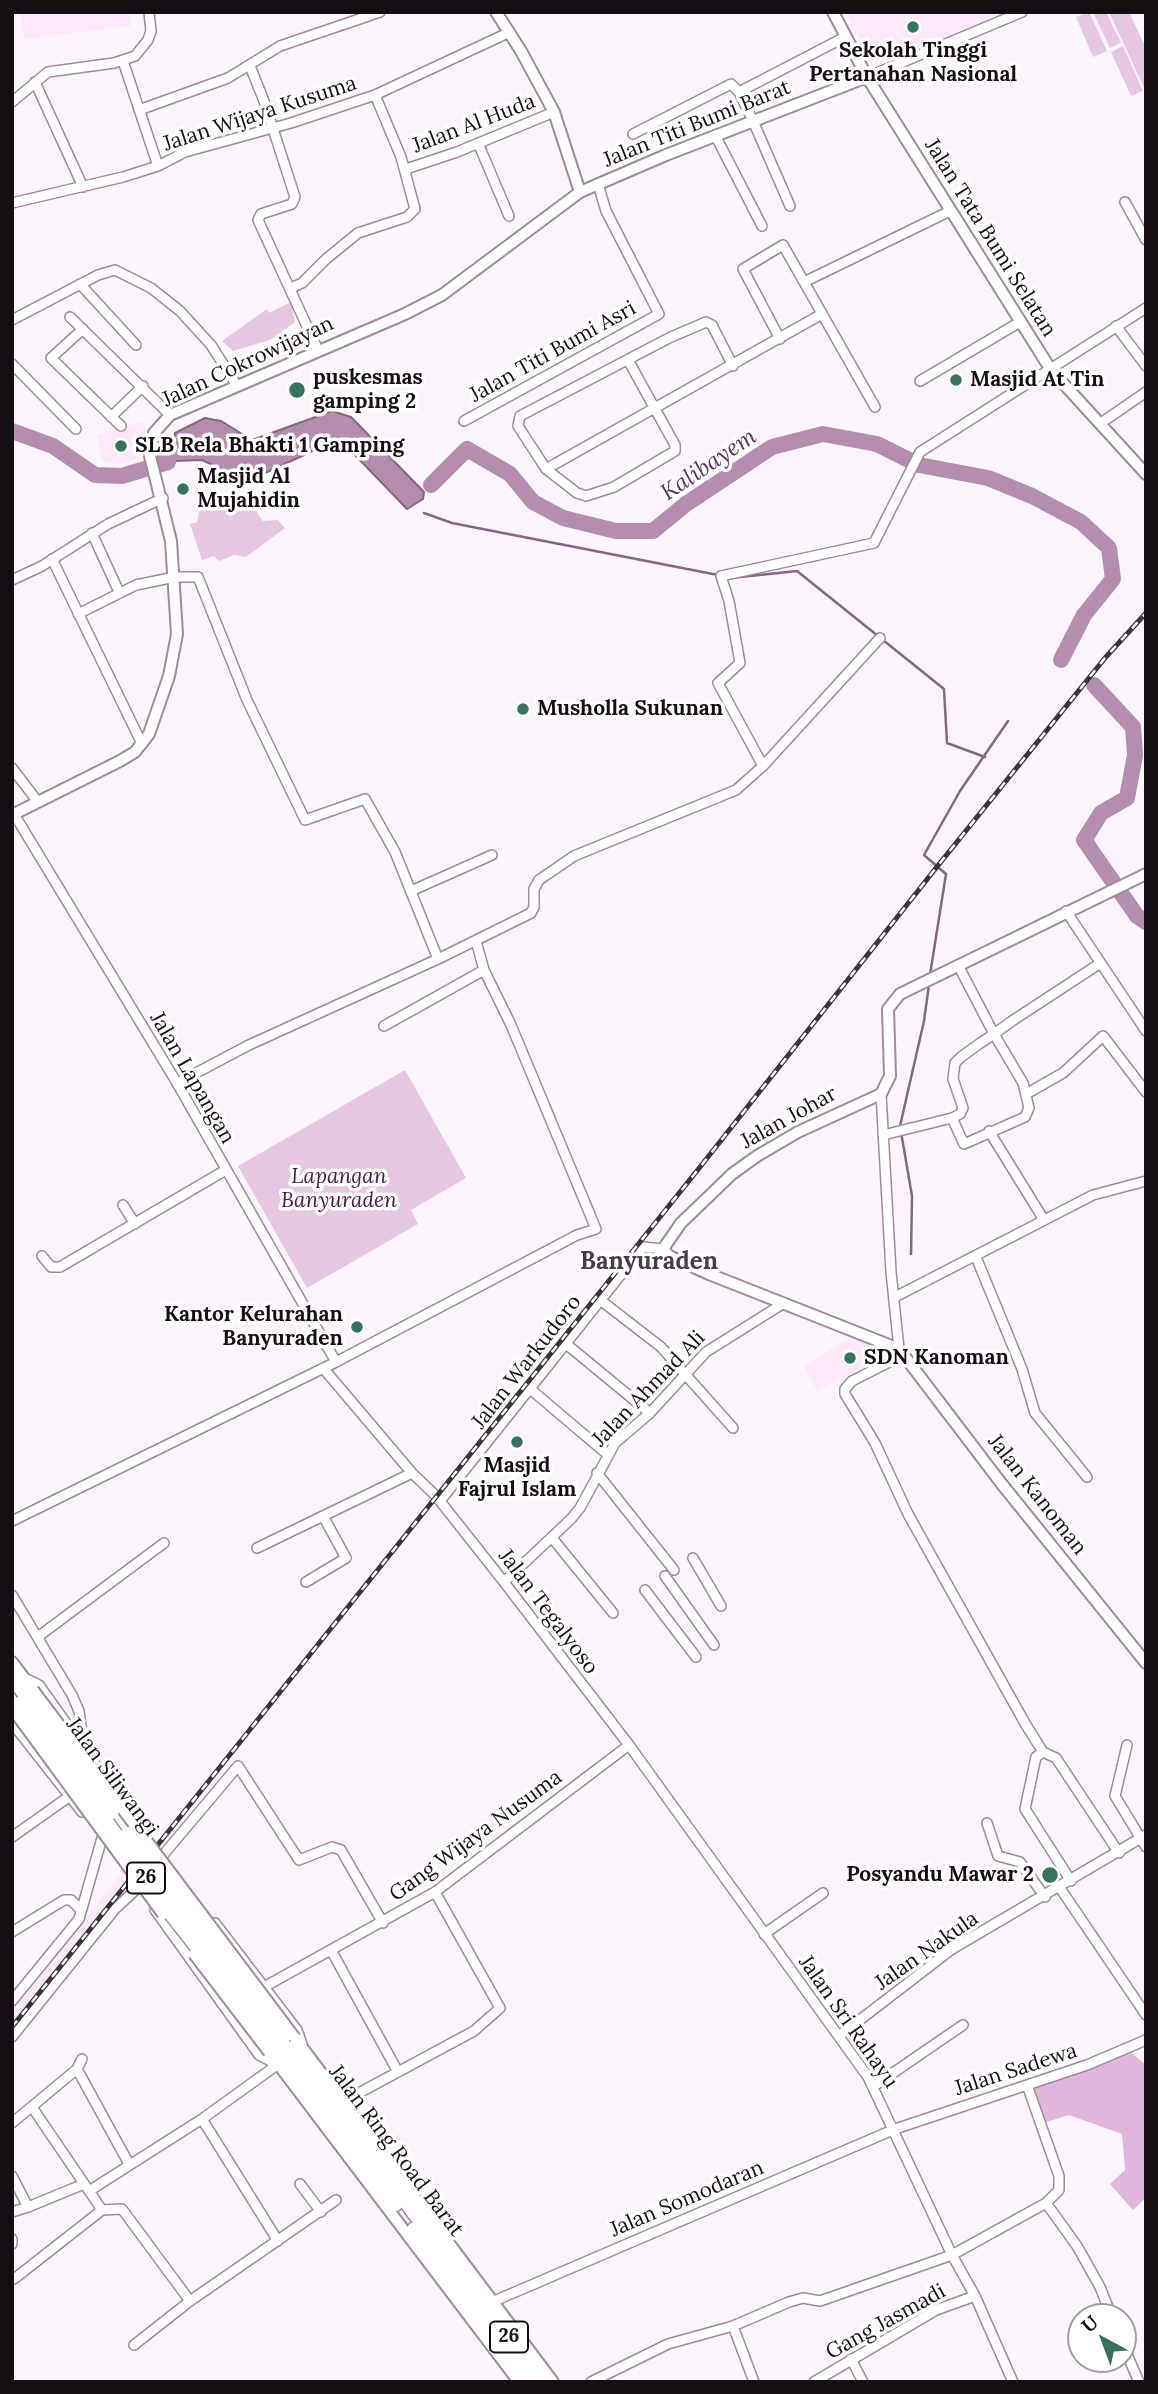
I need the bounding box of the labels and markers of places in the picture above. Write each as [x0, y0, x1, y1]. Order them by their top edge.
marker: Sekolah Tinggi Pertanahan Nasional [905, 19, 921, 35]
place label: Sekolah Tinggi Pertanahan Nasional [809, 38, 1017, 88]
place label: puskesmas gamping 2 [313, 365, 423, 415]
place label: Masjid At Tin [970, 367, 1104, 393]
marker: Masjid At Tin [948, 372, 964, 388]
marker: puskesmas gamping 2 [287, 380, 307, 400]
place label: SLB Rela Bhakti 1 Gamping [135, 433, 404, 459]
marker: SLB Rela Bhakti 1 Gamping [113, 438, 129, 454]
place label: Masjid Al Mujahidin [197, 464, 300, 514]
marker: Masjid Al Mujahidin [175, 481, 191, 497]
place label: Musholla Sukunan [537, 696, 723, 722]
marker: Musholla Sukunan [515, 701, 531, 717]
place label: Kantor Kelurahan Banyuraden [164, 1302, 343, 1352]
marker: Kantor Kelurahan Banyuraden [349, 1319, 365, 1335]
place label: SDN Kanoman [864, 1345, 1009, 1371]
marker: SDN Kanoman [842, 1350, 858, 1366]
marker: Masjid Fajrul Islam [509, 1434, 525, 1450]
place label: Masjid Fajrul Islam [458, 1453, 576, 1503]
place label: Posyandu Mawar 2 [846, 1862, 1034, 1888]
marker: Posyandu Mawar 2 [1040, 1865, 1060, 1885]

